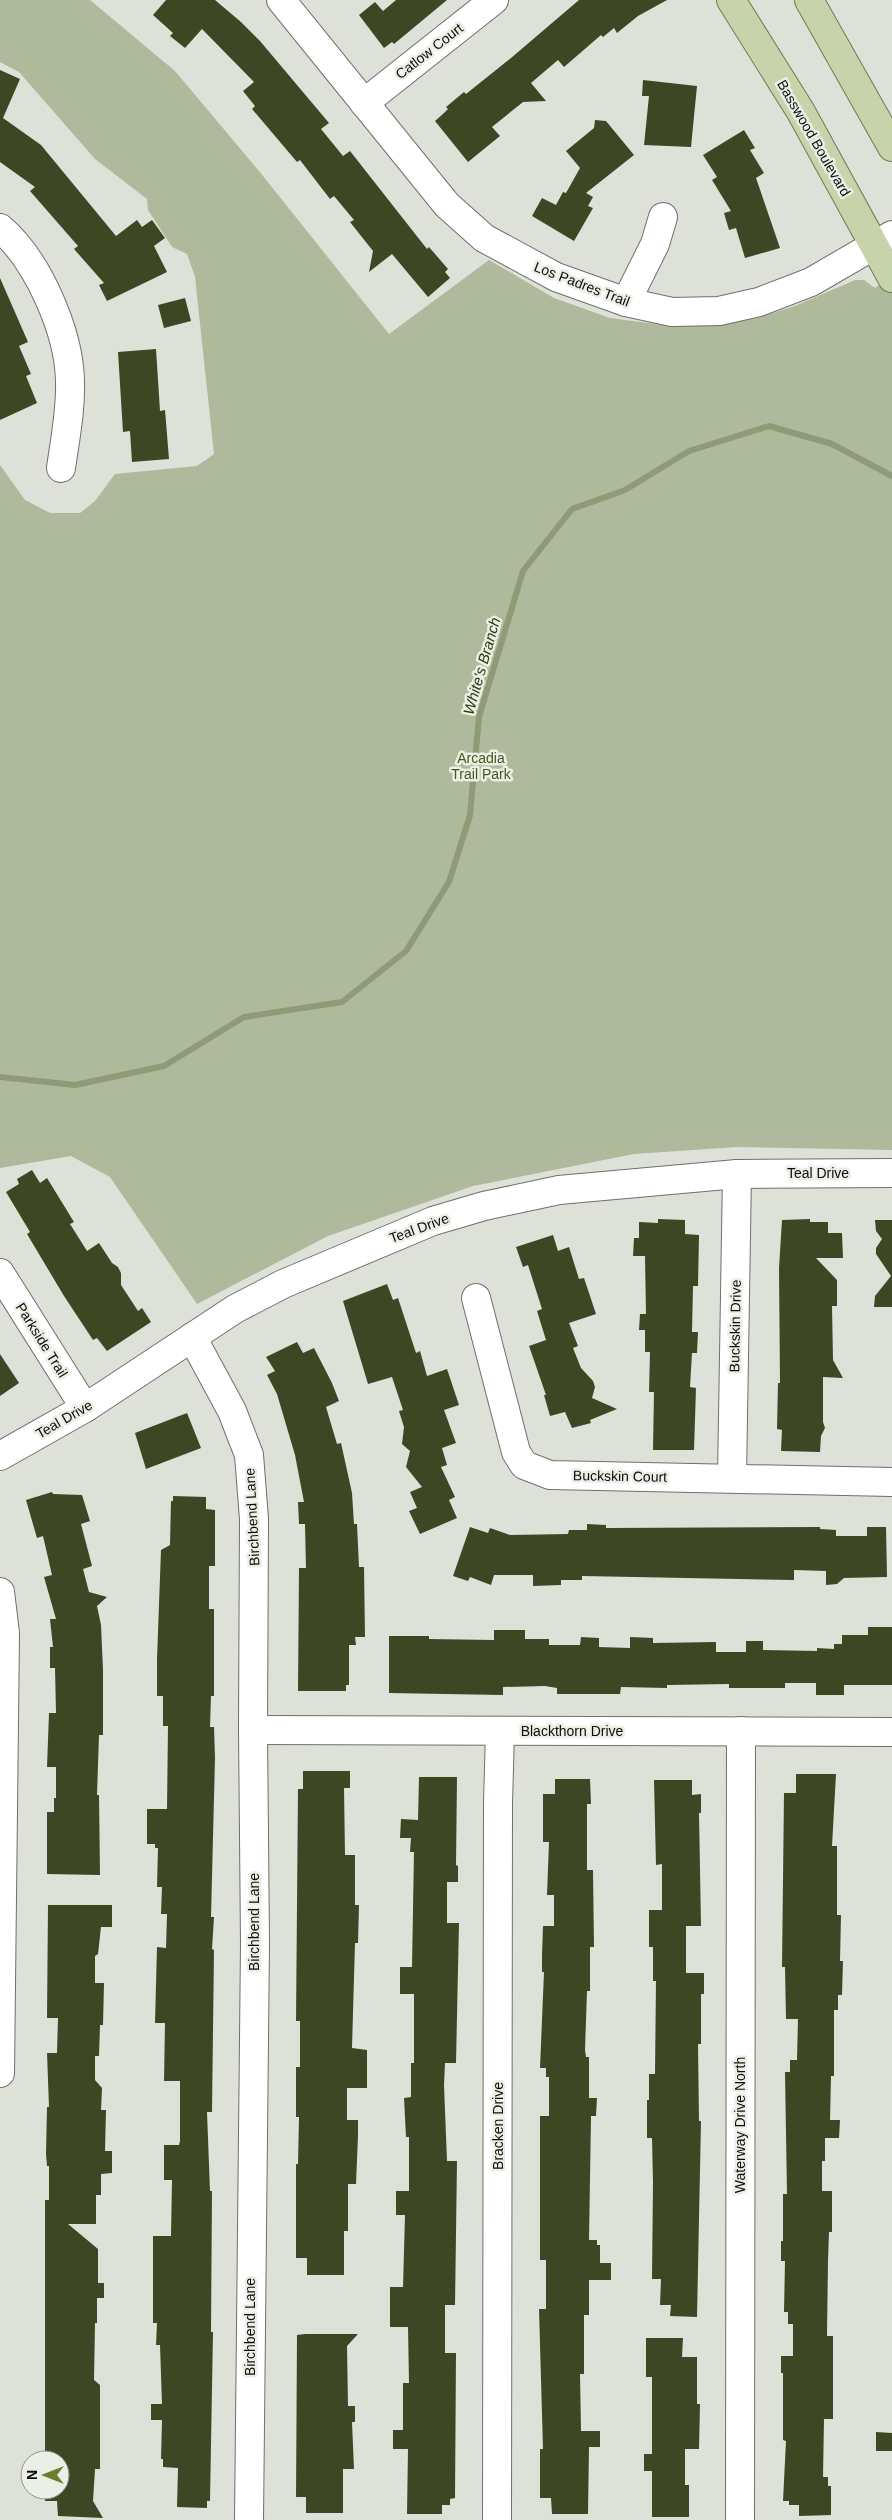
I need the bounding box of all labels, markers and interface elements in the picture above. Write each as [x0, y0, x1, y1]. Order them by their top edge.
street label: Catlow Court [392, 20, 466, 82]
street label: Basswood Boulevard [774, 77, 854, 199]
street label: Los Padres Trail [532, 258, 632, 310]
water label: White's Branch [460, 615, 504, 716]
park label: Arcadia Trail Park [451, 750, 512, 782]
street label: Teal Drive [787, 1165, 849, 1181]
street label: Teal Drive [387, 1210, 451, 1246]
street label: Buckskin Drive [726, 1279, 744, 1372]
street label: Parkside Trail [13, 1300, 71, 1380]
street label: Teal Drive [33, 1396, 95, 1441]
street label: Birchbend Lane [241, 1467, 263, 1566]
street label: Buckskin Court [573, 1467, 667, 1485]
street label: Blackthorn Drive [521, 1723, 624, 1739]
street label: Birchbend Lane [246, 1873, 262, 1971]
street label: Waterway Drive North [732, 2057, 748, 2193]
street label: Bracken Drive [490, 2082, 506, 2170]
street label: Birchbend Lane [242, 2278, 258, 2376]
north arrow [20, 2450, 70, 2500]
text: N [24, 2470, 40, 2480]

